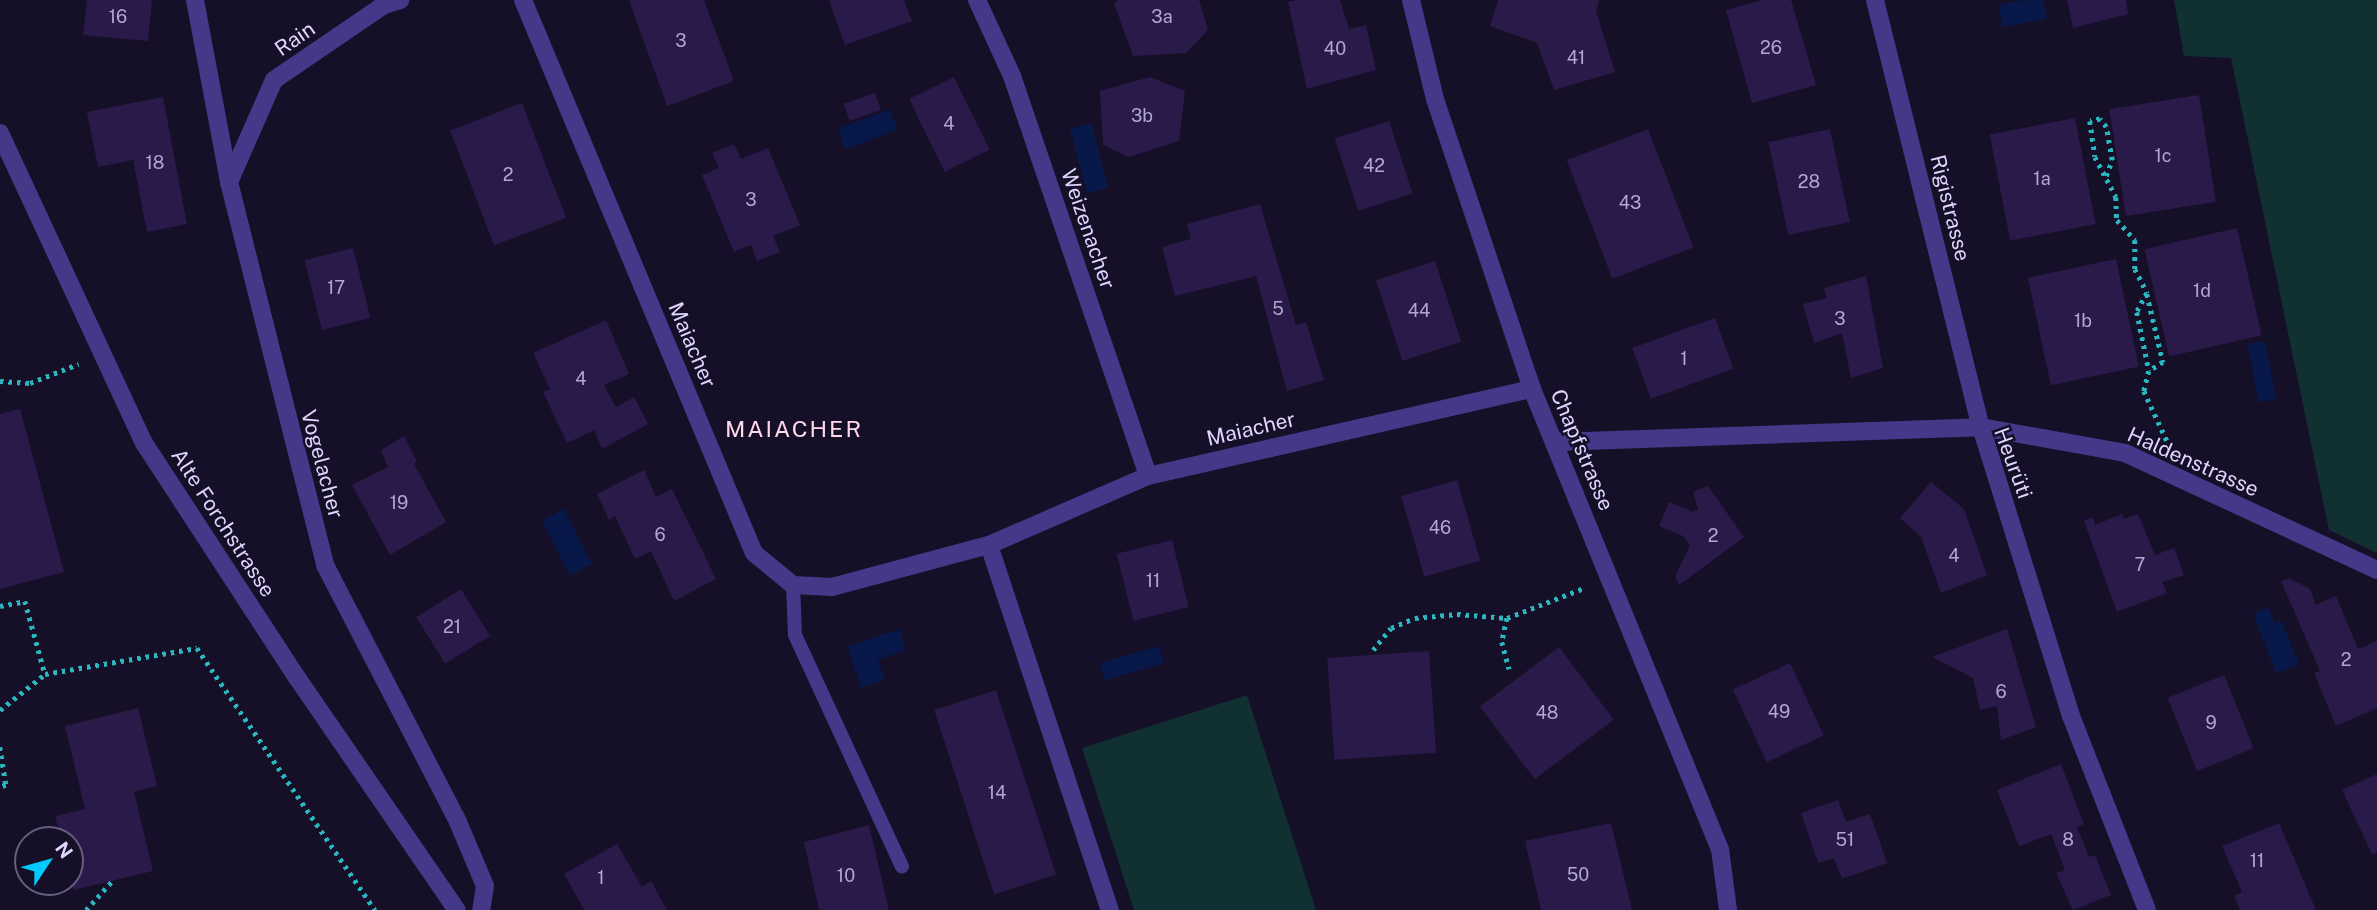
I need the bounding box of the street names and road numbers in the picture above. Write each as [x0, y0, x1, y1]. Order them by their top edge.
street label: Rain [270, 16, 320, 62]
street label: Rigistrasse [1925, 152, 1975, 264]
street label: Weizenacher [1056, 166, 1120, 292]
street label: Maiacher [663, 298, 721, 392]
street label: Chapfstrasse [1545, 386, 1619, 514]
street label: Vogelacher [295, 407, 349, 521]
street label: Maiacher [1204, 407, 1298, 451]
street label: Haldenstrasse [2124, 422, 2262, 502]
street label: Heurüti [1989, 424, 2037, 502]
street label: Alte Forchstrasse [166, 444, 280, 602]

